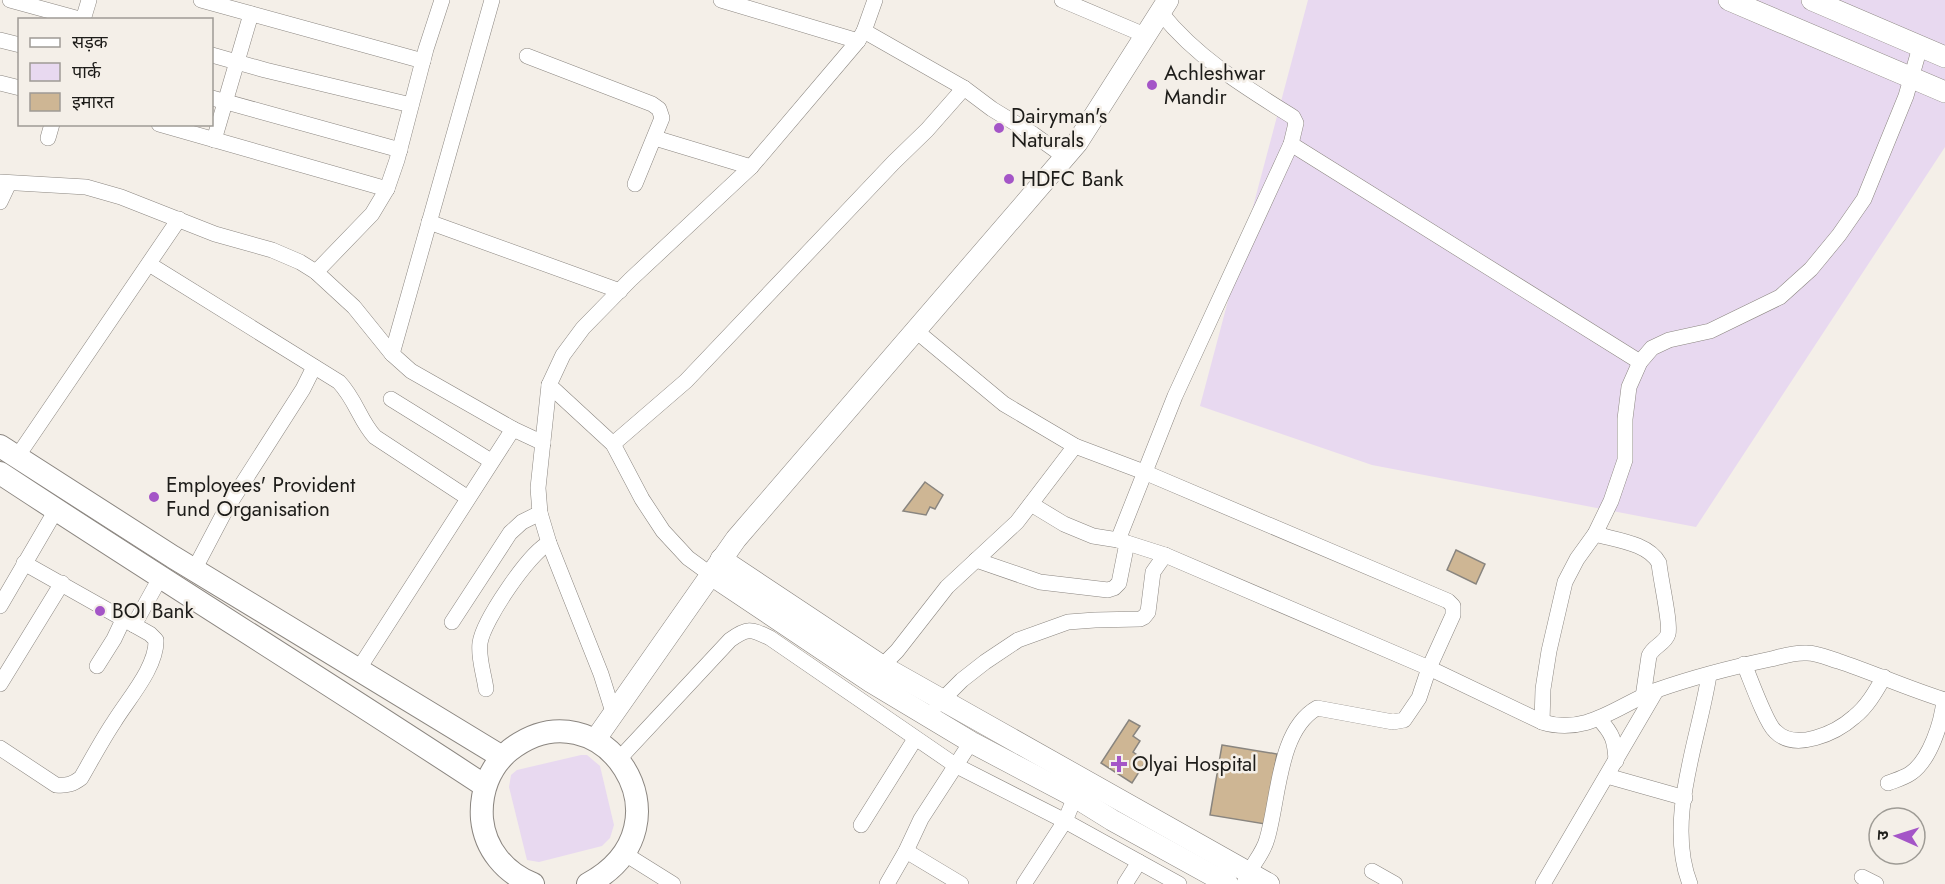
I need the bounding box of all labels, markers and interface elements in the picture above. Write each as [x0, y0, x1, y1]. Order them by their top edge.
legend [18, 18, 213, 126]
text: सड़क [72, 29, 109, 55]
place label: Achleshwar Mandir [1164, 58, 1266, 112]
text: पार्क [72, 59, 102, 85]
marker: Achleshwar Mandir [1145, 78, 1159, 92]
text: इमारत [72, 89, 115, 115]
place label: Dairyman's Naturals [1011, 101, 1107, 155]
marker: Dairyman's Naturals [992, 121, 1006, 135]
place label: HDFC Bank [1021, 164, 1124, 194]
marker: HDFC Bank [1002, 172, 1016, 186]
place label: Employees' Provident Fund Organisation [166, 470, 355, 524]
marker: Employees' Provident Fund Organisation [147, 490, 161, 504]
place label: BOI Bank [112, 596, 195, 626]
marker: BOI Bank [93, 604, 107, 618]
place label: Olyai Hospital [1132, 749, 1257, 779]
marker: Olyai Hospital [1110, 755, 1128, 773]
north arrow [1867, 806, 1927, 866]
text: उ [1871, 829, 1894, 841]

